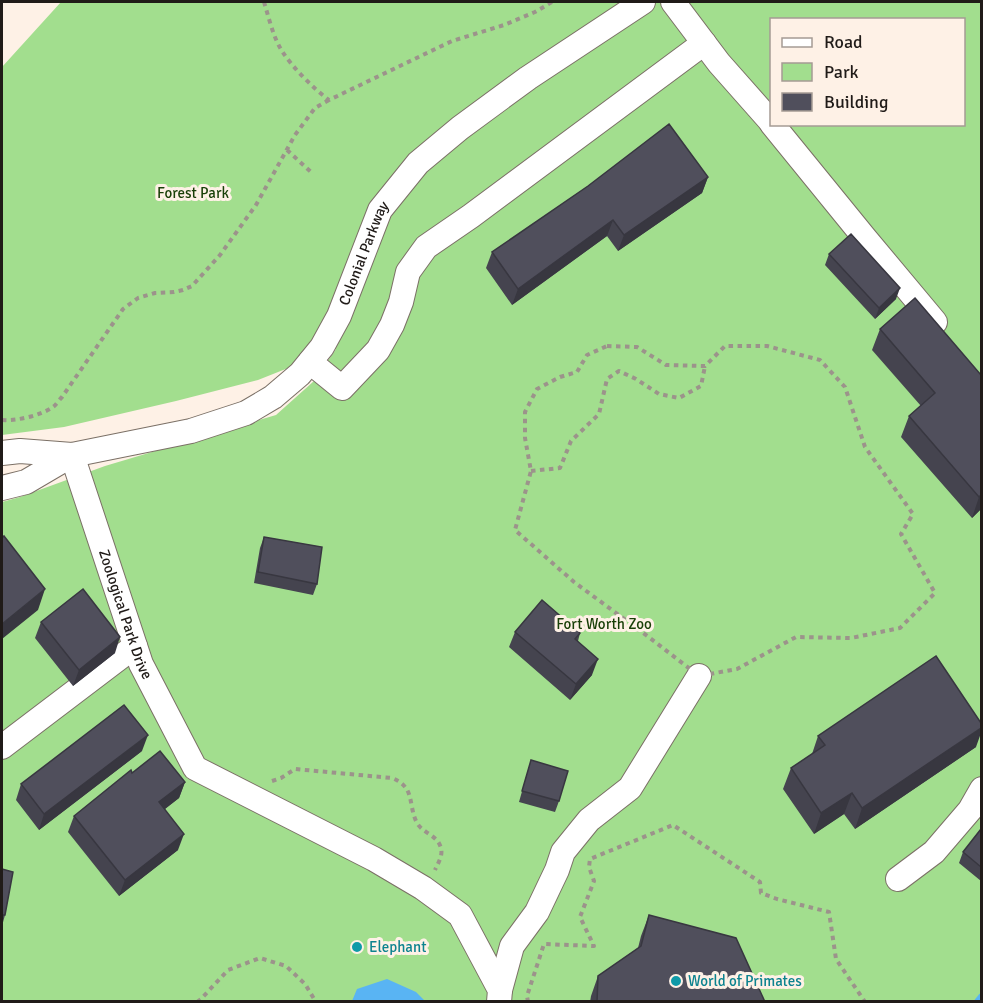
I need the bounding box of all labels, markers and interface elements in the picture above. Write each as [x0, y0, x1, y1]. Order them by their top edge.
legend [770, 18, 965, 126]
text: Road [824, 31, 863, 53]
text: Park [824, 61, 859, 83]
text: Building [824, 91, 888, 113]
park label: Forest Park [157, 184, 229, 202]
street label: Colonial Parkway [335, 197, 393, 308]
street label: Zoological Park Drive [95, 547, 156, 682]
park label: Fort Worth Zoo [556, 615, 652, 633]
place label: Elephant [369, 938, 426, 956]
marker: Elephant [350, 940, 364, 954]
place label: World of Primates [688, 972, 802, 990]
marker: World of Primates [669, 974, 683, 988]

